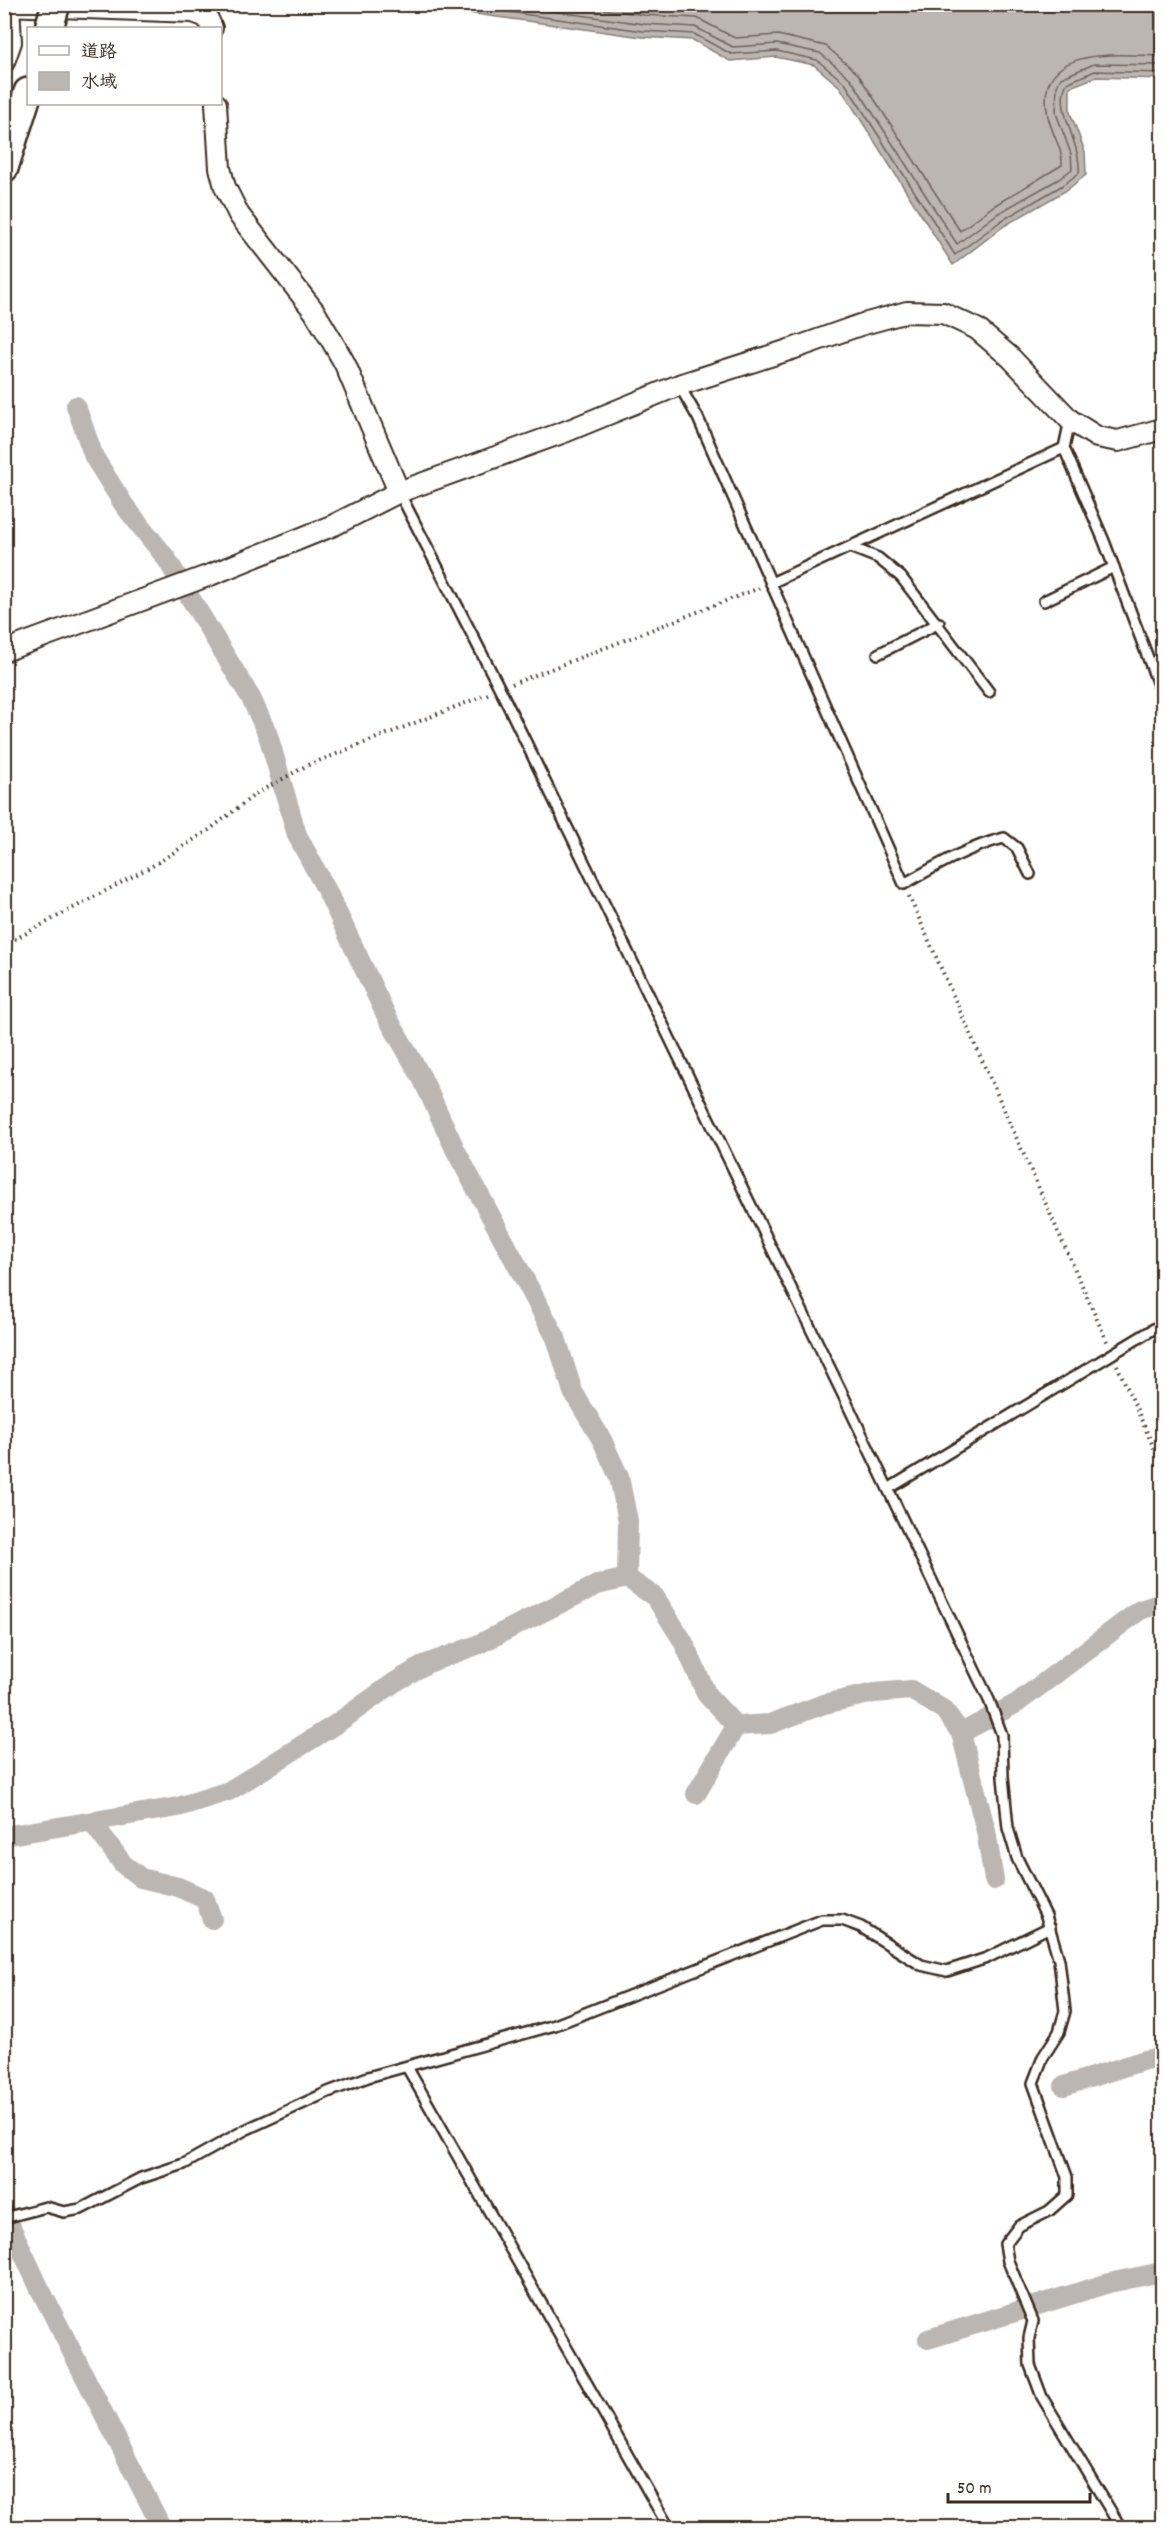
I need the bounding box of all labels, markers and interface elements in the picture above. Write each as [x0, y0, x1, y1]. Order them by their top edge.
legend [27, 27, 222, 105]
text: 道路 [81, 41, 117, 66]
text: 水域 [81, 71, 117, 96]
scale bar [948, 2466, 1090, 2504]
text: 50 m [957, 2477, 992, 2502]

